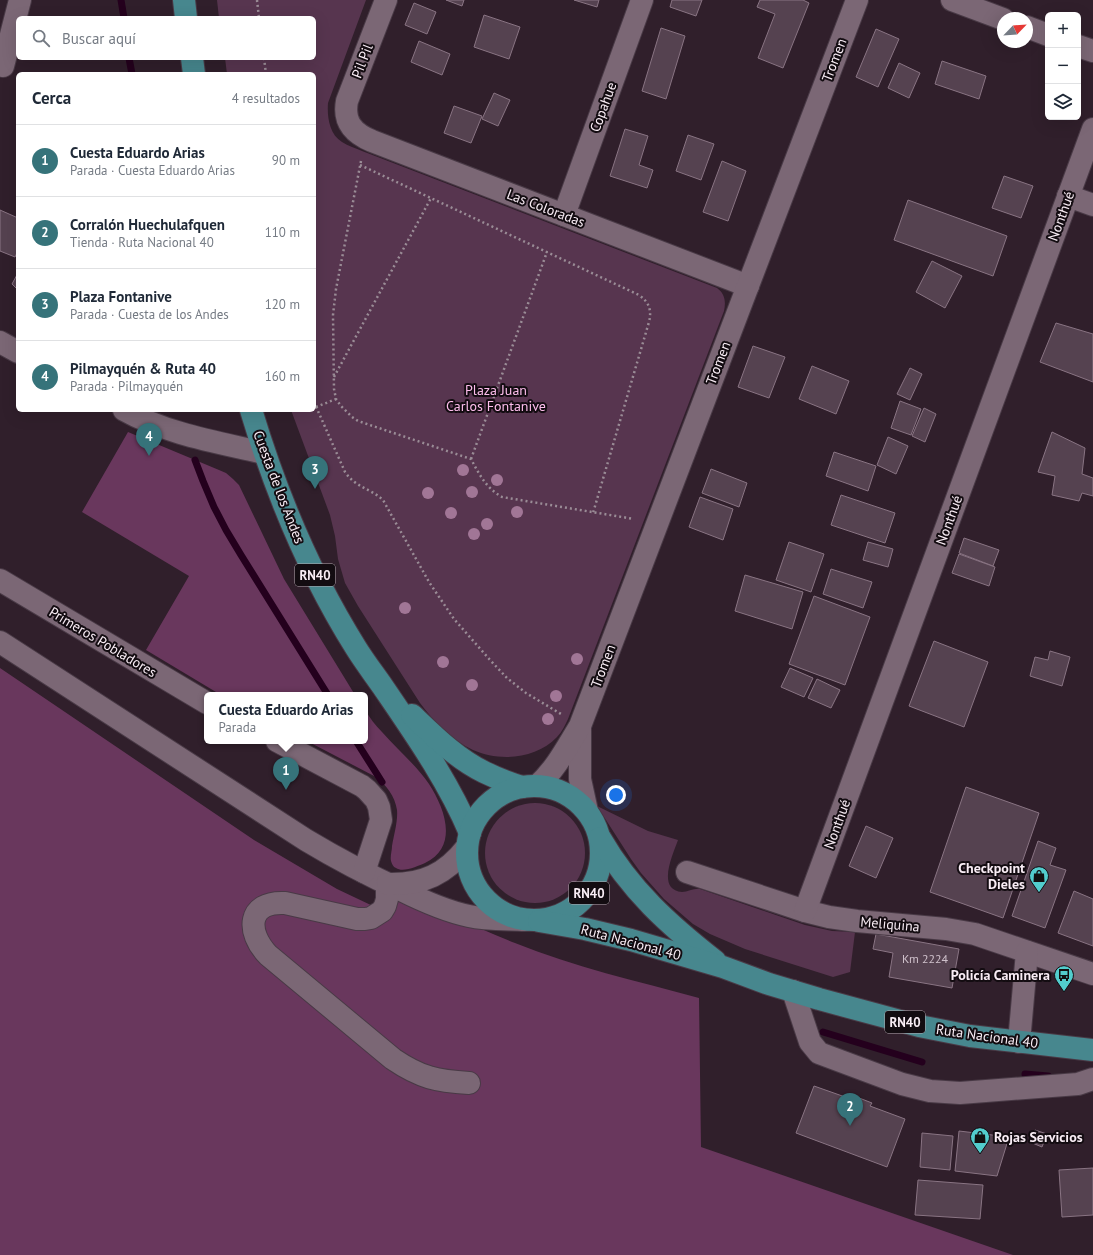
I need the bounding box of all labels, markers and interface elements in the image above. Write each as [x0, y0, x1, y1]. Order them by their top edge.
north arrow [997, 12, 1033, 48]
map controls [1045, 12, 1081, 120]
button: + [1045, 12, 1081, 48]
search box [16, 16, 316, 60]
icon: search [30, 27, 52, 49]
text: Buscar aquí [62, 29, 136, 48]
street label: Tromen [818, 36, 850, 84]
street label: Pil Pil [347, 41, 377, 81]
button: − [1045, 48, 1081, 84]
street label: Copahue [586, 80, 620, 134]
button: layers [1045, 84, 1081, 120]
text: Cerca [32, 87, 71, 109]
text: 4 resultados [232, 90, 300, 107]
text: Cuesta Eduardo Arias [70, 143, 205, 162]
text: 1 [41, 152, 49, 169]
text: 90 m [272, 152, 300, 169]
text: Parada · Cuesta Eduardo Arias [70, 162, 235, 179]
street label: Las Coloradas [504, 185, 588, 231]
street label: Nonthué [1044, 189, 1078, 243]
text: Corralón Huechulafquen [70, 215, 225, 234]
text: 2 [41, 224, 49, 241]
text: 110 m [265, 224, 300, 241]
text: Tienda · Ruta Nacional 40 [70, 234, 214, 251]
text: Plaza Fontanive [70, 287, 172, 306]
text: 3 [41, 296, 49, 313]
text: 120 m [265, 296, 300, 313]
text: Parada · Cuesta de los Andes [70, 306, 229, 323]
street label: Tromen [702, 339, 734, 387]
text: Pilmayquén & Ruta 40 [70, 359, 216, 378]
text: 4 [41, 368, 49, 385]
text: 160 m [265, 368, 300, 385]
text: Parada · Pilmayquén [70, 378, 183, 395]
park label: Plaza Juan Carlos Fontanive [446, 381, 546, 415]
pin: 4 [136, 423, 162, 456]
street label: Cuesta de los Andes [249, 428, 309, 546]
pin: 3 [302, 456, 328, 489]
street label: Nonthué [932, 493, 966, 547]
road number: RN40 [295, 564, 335, 586]
street label: Primeros Pobladores [46, 603, 160, 681]
street label: Tromen [587, 642, 619, 690]
popup [204, 692, 368, 744]
text: Cuesta Eduardo Arias [219, 700, 353, 719]
text: Parada [219, 719, 256, 736]
pin: 1 [273, 757, 299, 790]
your location [606, 785, 626, 805]
street label: Nonthué [820, 797, 854, 851]
place label: Checkpoint Dieles [958, 859, 1025, 893]
shop icon: Checkpoint Dieles [1028, 865, 1050, 893]
road number: RN40 [569, 882, 609, 904]
street label: Meliquina [860, 912, 920, 936]
street label: Ruta Nacional 40 [579, 920, 683, 964]
house number: Km 2224 [902, 951, 949, 966]
bus stop icon: Policía Caminera [1053, 964, 1075, 992]
place label: Policía Caminera [951, 966, 1050, 984]
road number: RN40 [885, 1011, 925, 1033]
street label: Ruta Nacional 40 [935, 1020, 1040, 1052]
pin: 2 [837, 1093, 863, 1126]
shop icon: Rojas Servicios [969, 1126, 991, 1154]
place label: Rojas Servicios [994, 1128, 1083, 1146]

